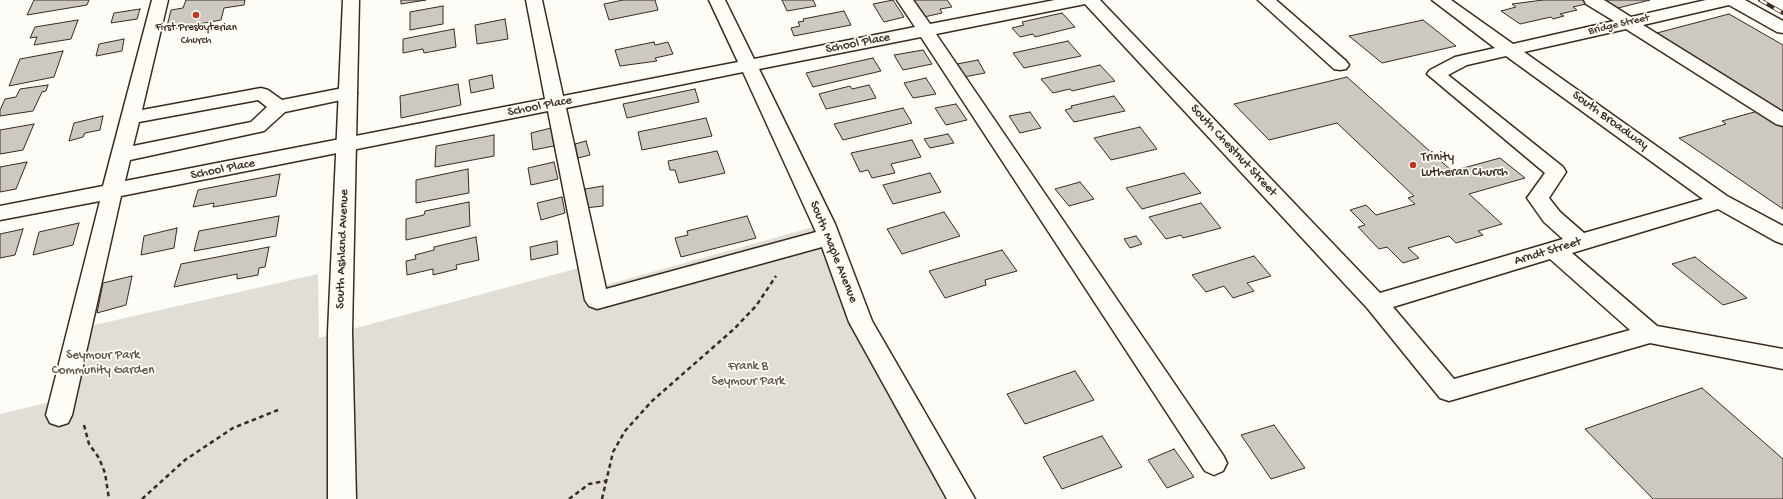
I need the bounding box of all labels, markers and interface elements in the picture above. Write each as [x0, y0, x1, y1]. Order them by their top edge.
marker: First Presbyterian Church [191, 10, 201, 20]
street label: Bridge Street [1587, 12, 1651, 38]
place label: First Presbyterian Church [155, 21, 237, 47]
street label: School Place [824, 30, 892, 58]
street label: South Broadway [1569, 88, 1651, 154]
street label: School Place [506, 93, 574, 121]
street label: South Chestnut Street [1186, 102, 1280, 200]
place label: Trinity Lutheran Church [1421, 150, 1508, 181]
street label: School Place [189, 156, 257, 184]
marker: Trinity Lutheran Church [1408, 160, 1418, 170]
street label: South Ashland Avenue [333, 189, 353, 309]
street label: South Maple Avenue [805, 199, 861, 305]
street label: Arndt Street [1513, 234, 1583, 270]
park label: Seymour Park Community Garden [52, 348, 154, 379]
park label: Frank B Seymour Park [711, 359, 785, 390]

